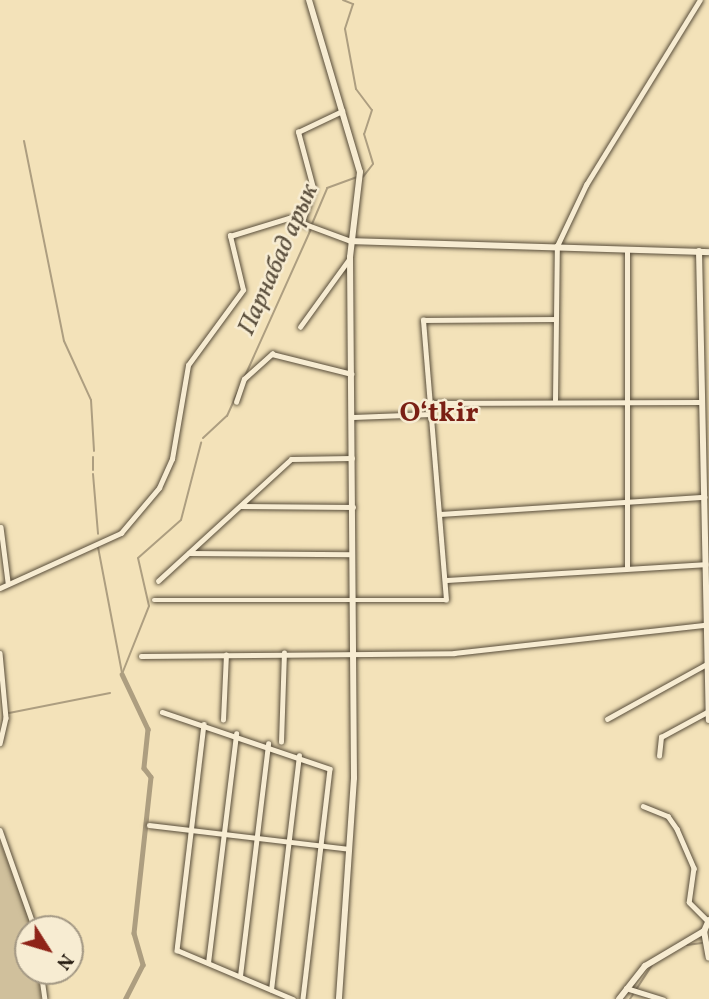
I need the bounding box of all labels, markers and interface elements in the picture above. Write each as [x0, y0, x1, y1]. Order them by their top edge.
water label: Парнабад арык [232, 180, 326, 340]
district label: Oʻtkir [399, 397, 479, 431]
north arrow [14, 915, 84, 985]
text: N [50, 948, 79, 975]

